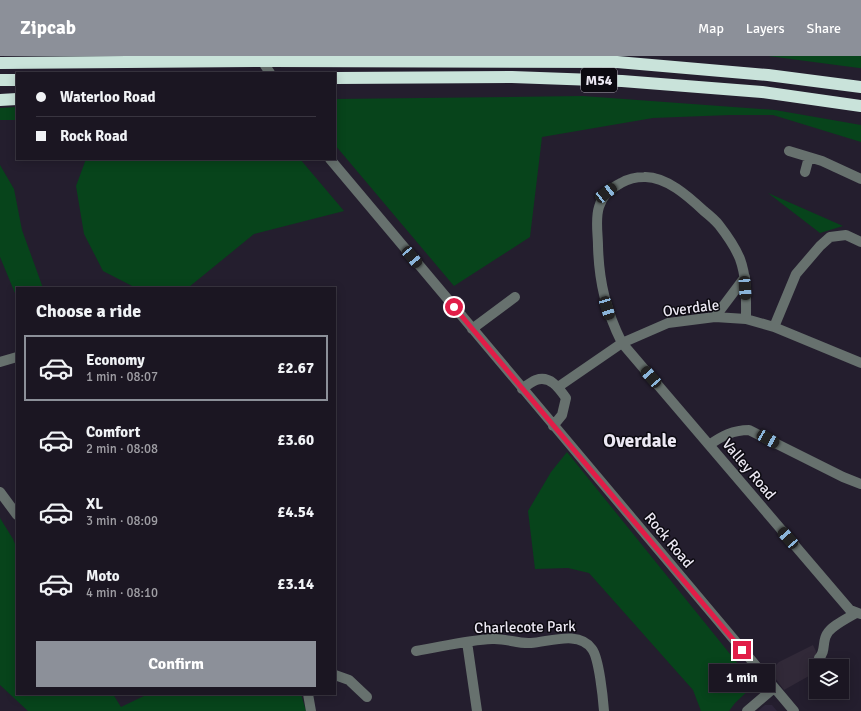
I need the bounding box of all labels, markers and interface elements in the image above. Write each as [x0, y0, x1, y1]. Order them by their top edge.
text: Zipcab [20, 16, 76, 40]
text: Map [698, 20, 724, 37]
text: Layers [746, 20, 785, 37]
text: Share [807, 20, 841, 37]
road number: M54 [581, 68, 617, 92]
text: Waterloo Road [60, 88, 156, 106]
text: Rock Road [60, 127, 128, 145]
car [593, 181, 619, 205]
car [400, 244, 424, 270]
car [738, 276, 752, 300]
car [598, 295, 616, 321]
street label: Overdale [662, 296, 720, 320]
route start [445, 298, 463, 316]
text: Choose a ride [36, 300, 141, 322]
icon: car [38, 350, 74, 386]
text: Economy [86, 351, 145, 369]
text: £2.67 [277, 359, 314, 377]
car [639, 364, 663, 390]
text: 1 min · 08:07 [86, 369, 158, 385]
icon: car [38, 422, 74, 458]
text: Comfort [86, 423, 140, 441]
car [755, 428, 781, 450]
district label: Overdale [603, 429, 677, 453]
text: £3.60 [277, 431, 314, 449]
street label: Valley Road [718, 435, 780, 503]
text: 2 min · 08:08 [86, 441, 158, 457]
icon: car [38, 494, 74, 530]
text: XL [86, 495, 103, 513]
text: £4.54 [277, 503, 314, 521]
street label: Rock Road [641, 509, 697, 571]
text: 3 min · 08:09 [86, 513, 158, 529]
car [776, 525, 800, 551]
icon: car [38, 566, 74, 602]
text: Moto [86, 567, 120, 585]
text: £3.14 [277, 575, 314, 593]
text: 4 min · 08:10 [86, 585, 158, 601]
street label: Charlecote Park [474, 617, 576, 637]
button: Confirm [36, 641, 316, 687]
route end [733, 641, 751, 659]
map controls [809, 659, 849, 699]
button: layers [809, 659, 849, 699]
callout: 1 min [709, 664, 775, 692]
text: 1 min [726, 670, 758, 686]

